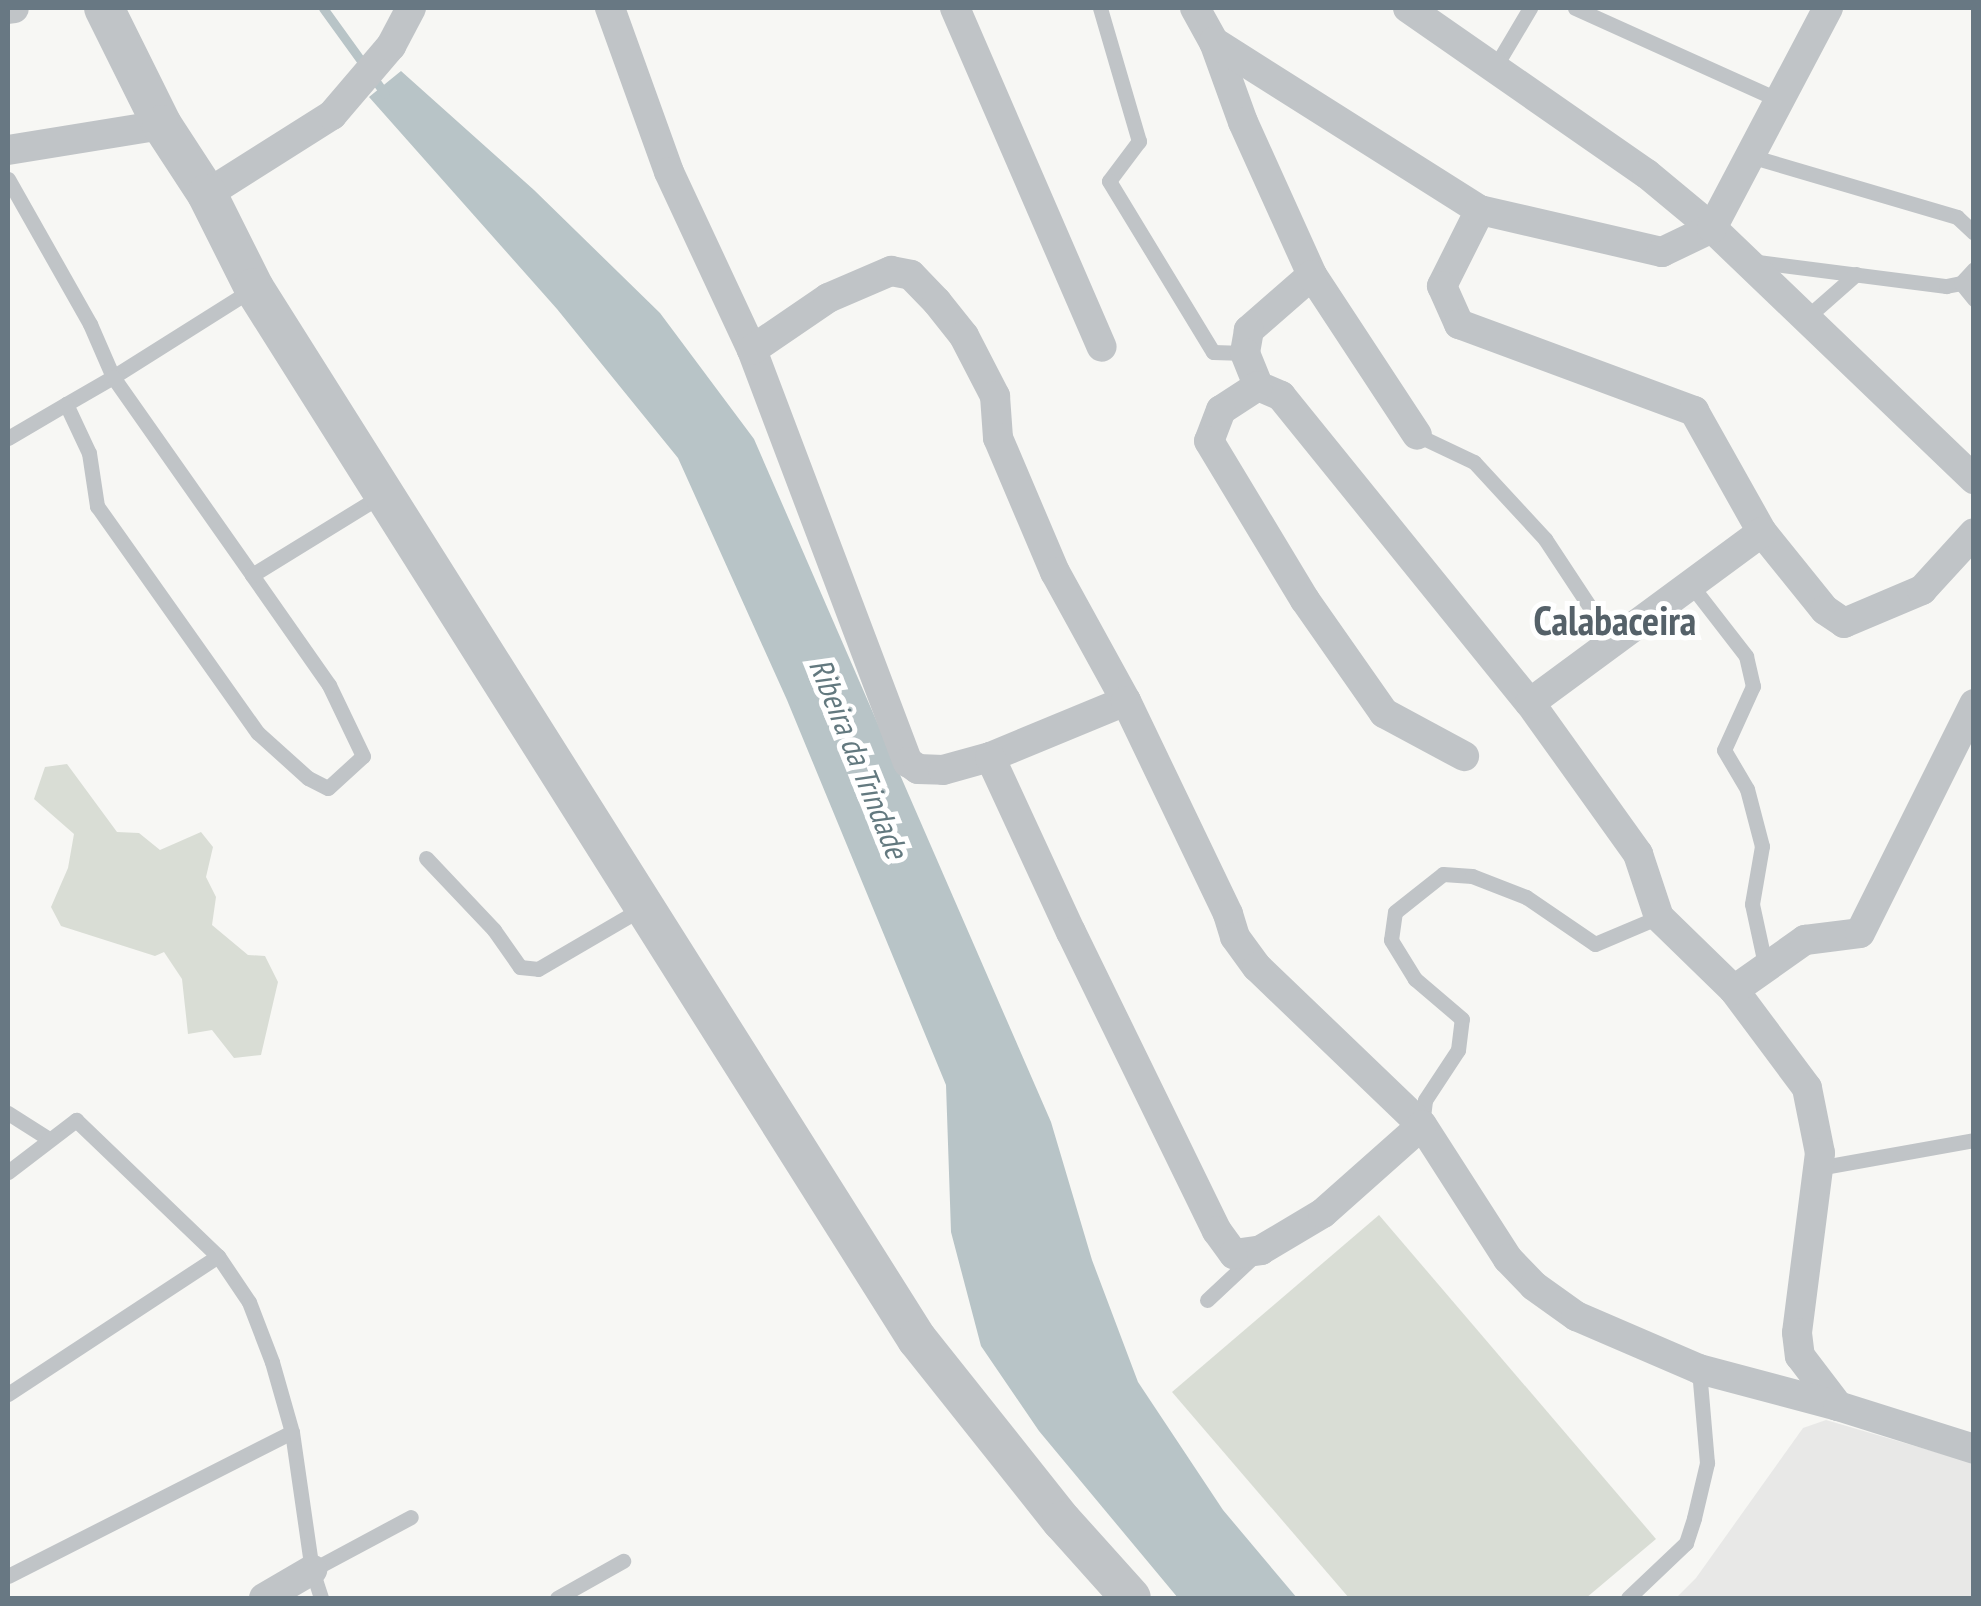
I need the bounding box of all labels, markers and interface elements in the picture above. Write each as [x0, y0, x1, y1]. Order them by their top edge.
district label: Calabaceira [1534, 596, 1696, 644]
water label: Ribeira da Trindade [801, 652, 917, 864]

